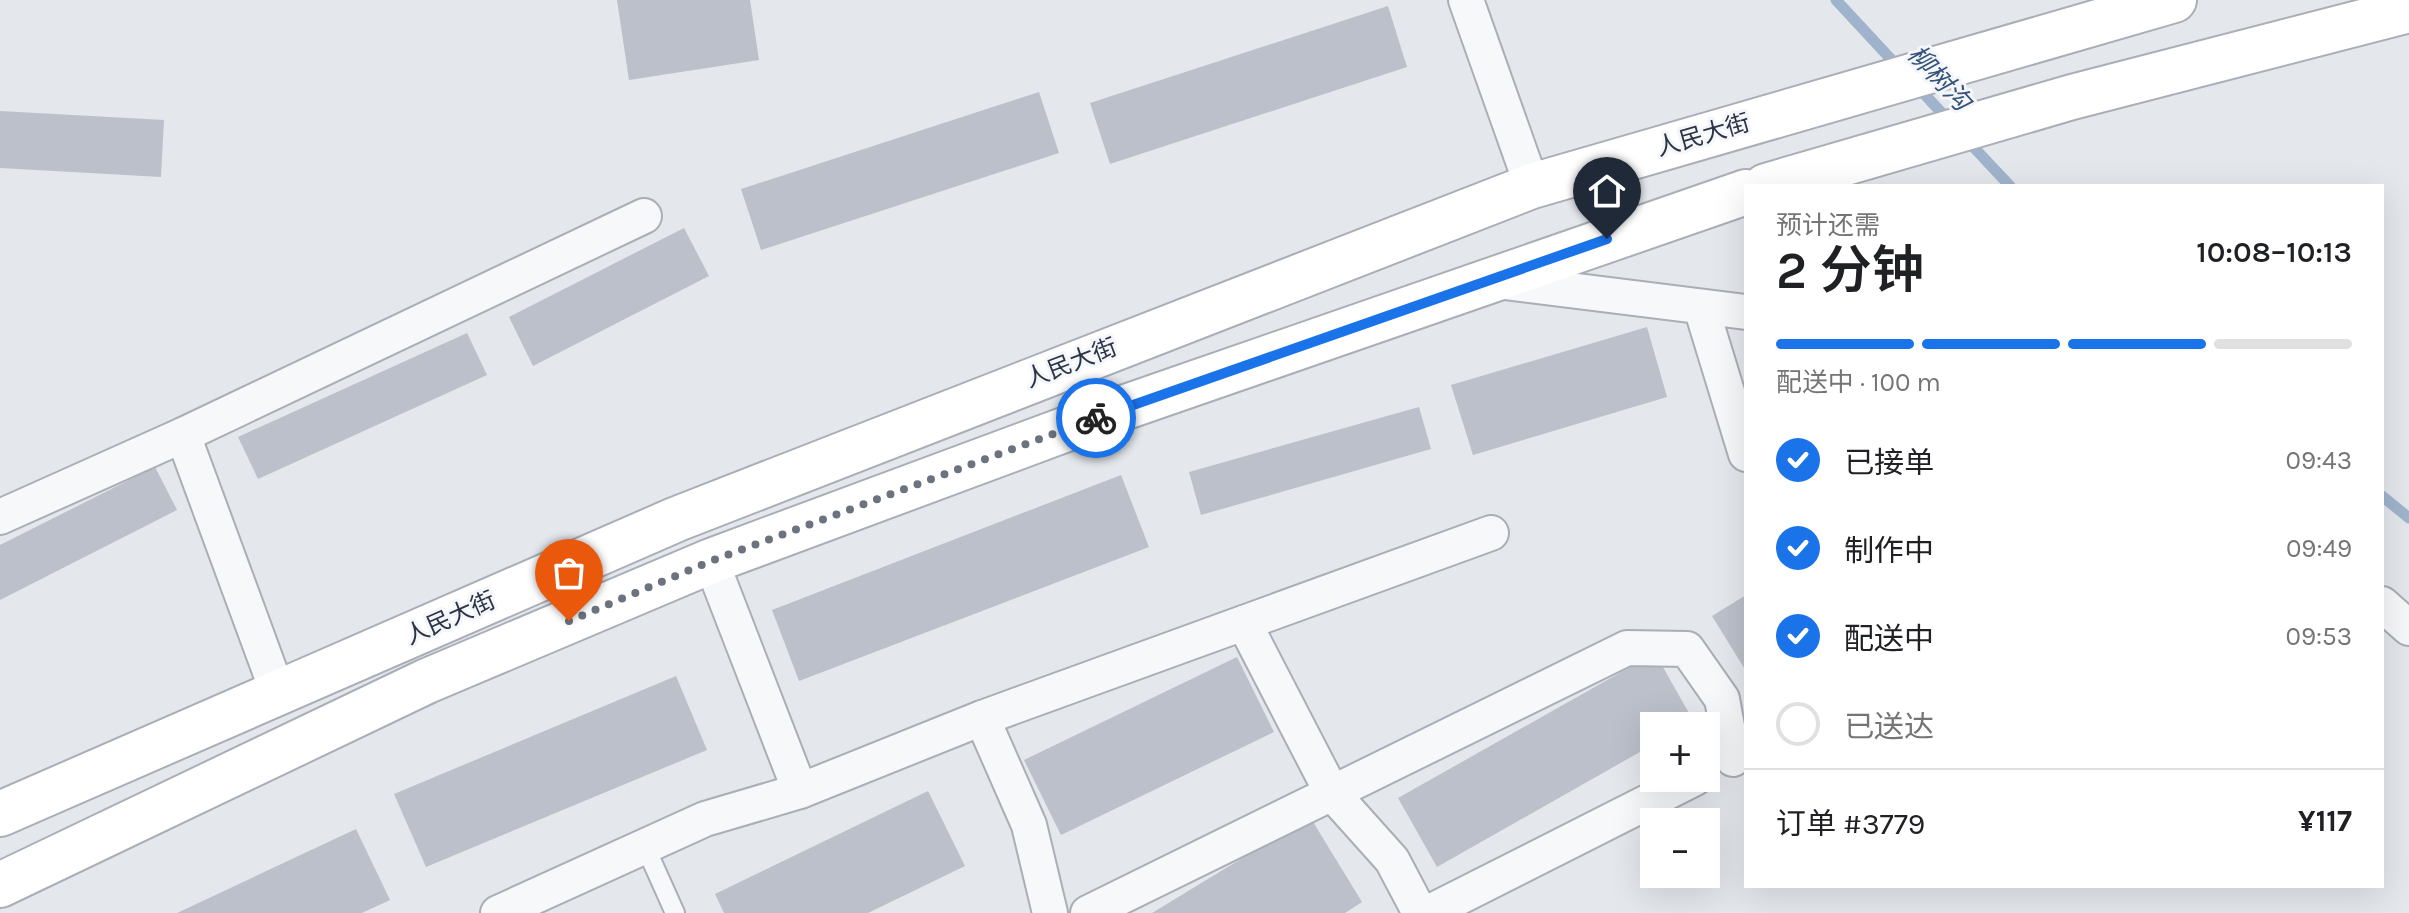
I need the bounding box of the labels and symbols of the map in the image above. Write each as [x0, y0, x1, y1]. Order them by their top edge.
water label: 柳树沟 [1901, 39, 1979, 119]
street label: 人民大街 [1653, 108, 1753, 162]
pin [1573, 157, 1641, 239]
street label: 人民大街 [1021, 333, 1121, 393]
courier [1056, 378, 1136, 458]
pin [535, 539, 603, 621]
street label: 人民大街 [400, 586, 500, 650]

